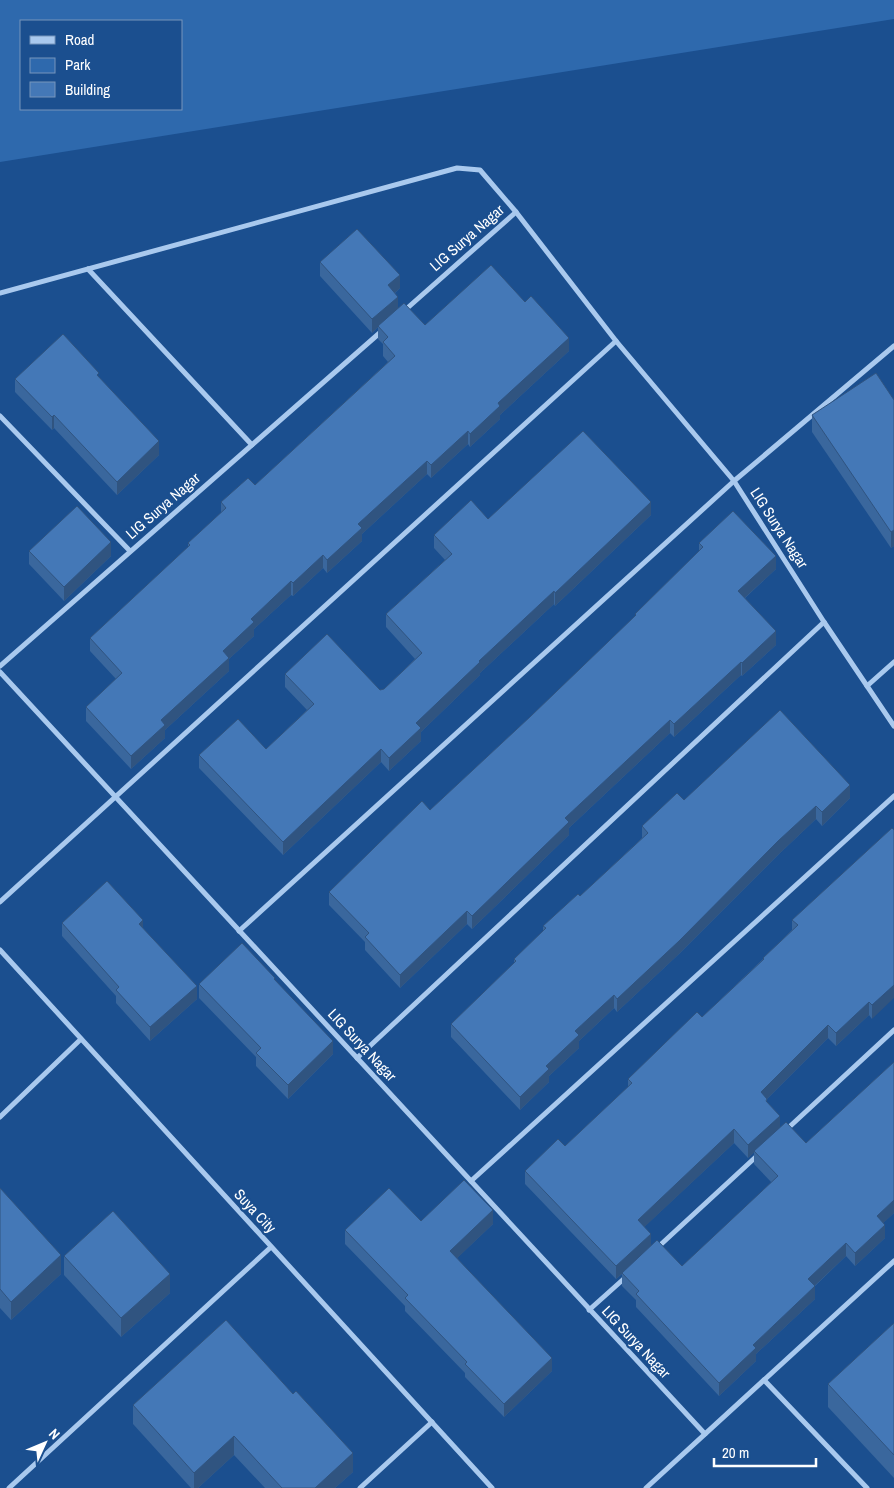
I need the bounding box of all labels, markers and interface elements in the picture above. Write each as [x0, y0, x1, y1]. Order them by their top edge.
legend [20, 20, 182, 110]
text: Road [65, 29, 94, 50]
text: Park [65, 54, 91, 75]
text: Building [65, 79, 110, 100]
street label: LIG Surya Nagar [425, 199, 508, 276]
street label: LIG Surya Nagar [121, 467, 204, 544]
street label: LIG Surya Nagar [745, 483, 813, 572]
street label: LIG Surya Nagar [323, 1004, 402, 1086]
street label: Suya City [230, 1184, 282, 1238]
street label: LIG Surya Nagar [597, 1301, 676, 1383]
north arrow [20, 1418, 70, 1468]
text: N [45, 1425, 64, 1443]
scale bar [714, 1436, 816, 1468]
text: 20 m [722, 1442, 749, 1463]

